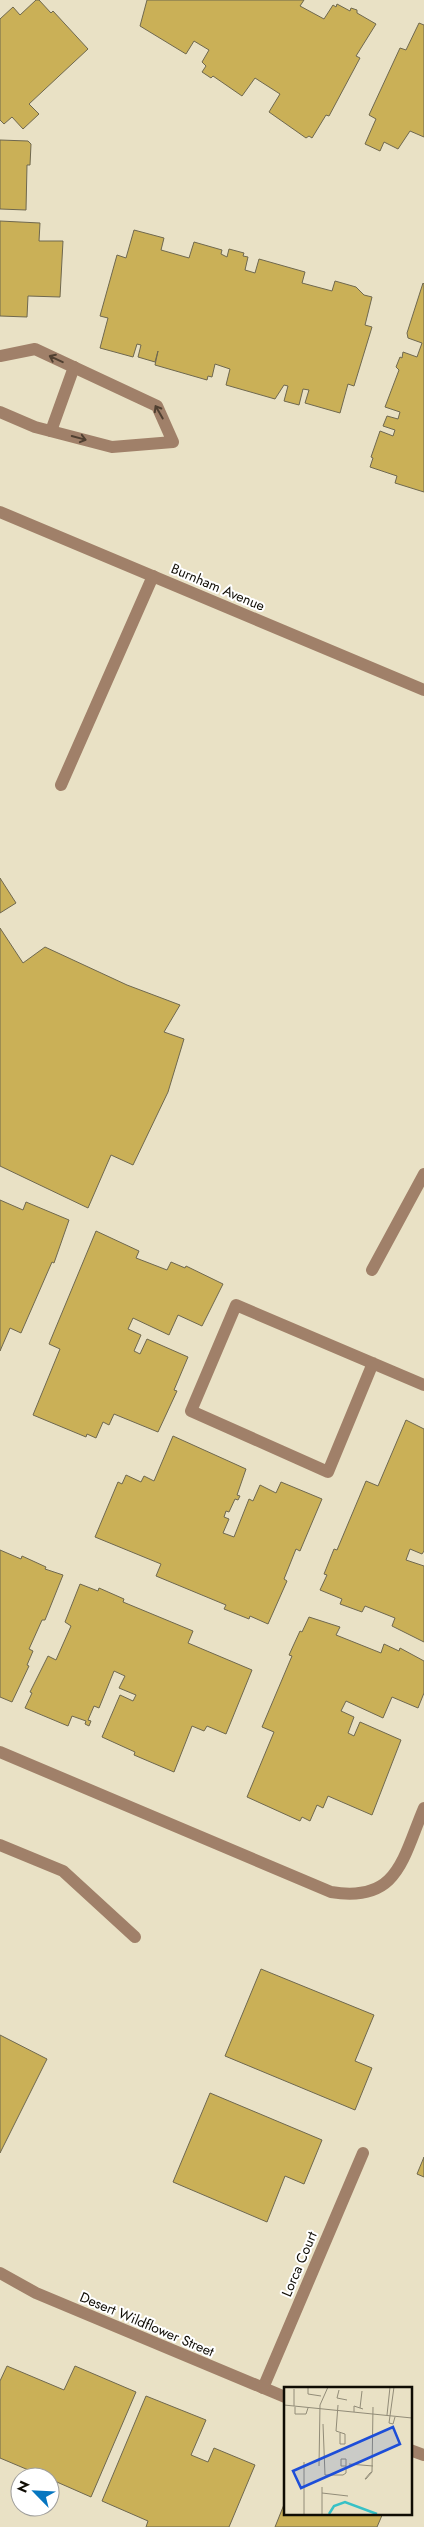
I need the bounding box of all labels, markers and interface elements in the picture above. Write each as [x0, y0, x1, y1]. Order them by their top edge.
one-way arrow [49, 354, 64, 363]
one-way arrow [153, 405, 164, 419]
one-way arrow [71, 434, 87, 444]
street label: Burnham Avenue [168, 558, 268, 616]
street label: Lorca Court [276, 2228, 322, 2300]
street label: Desert Wildflower Street [77, 2287, 218, 2362]
inset map [284, 2387, 412, 2514]
north arrow [10, 2467, 60, 2517]
text: N [12, 2478, 35, 2496]

